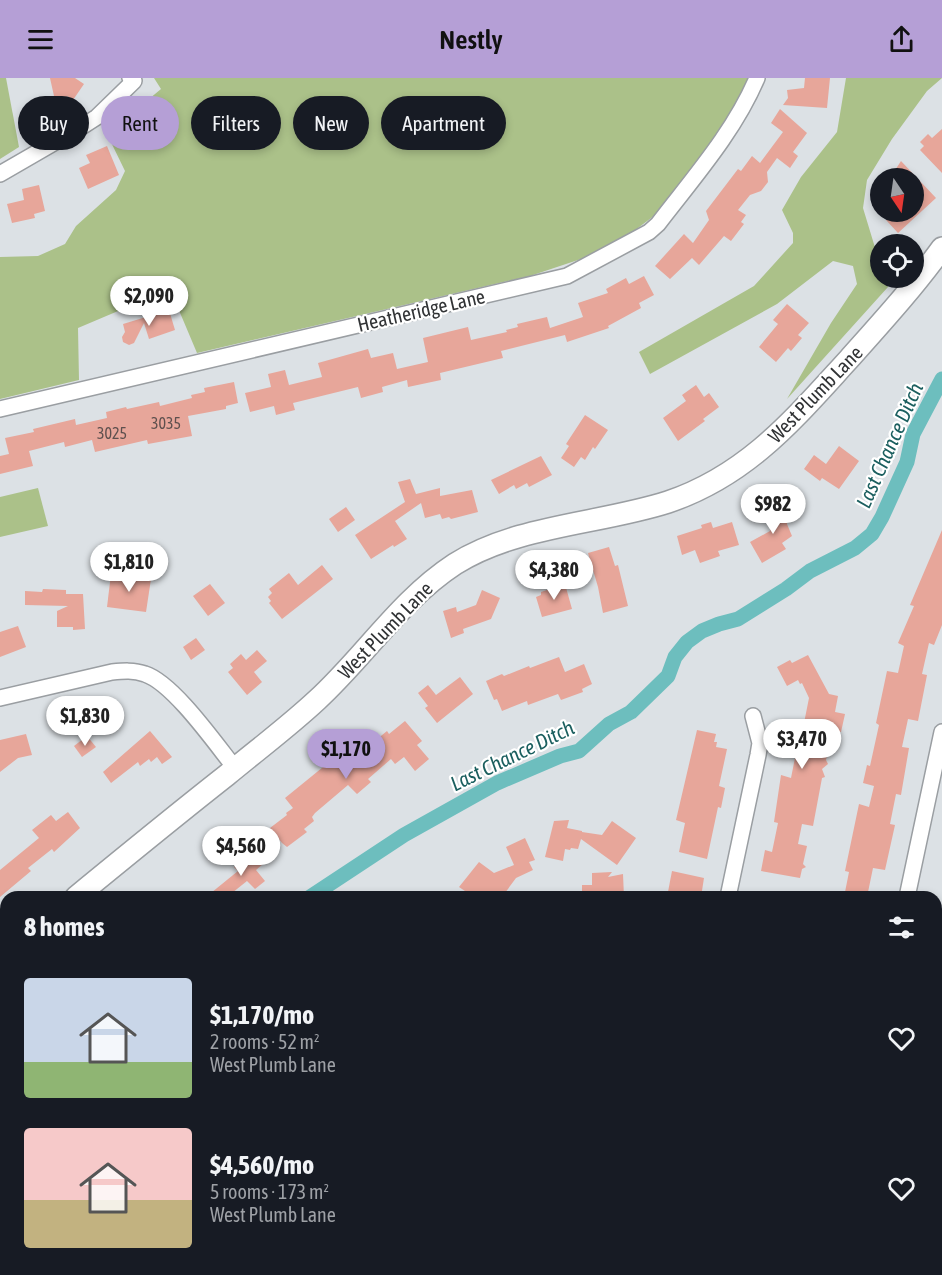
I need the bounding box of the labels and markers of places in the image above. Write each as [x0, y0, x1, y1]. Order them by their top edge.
pin: $2,090 [100, 276, 198, 327]
pin: $982 [737, 484, 809, 535]
pin: $1,810 [80, 542, 178, 593]
pin: $4,380 [505, 550, 603, 601]
pin: $1,830 [36, 696, 134, 747]
pin: $3,470 [753, 719, 851, 770]
pin: $1,170 [297, 729, 395, 780]
pin: $4,560 [192, 826, 290, 877]

